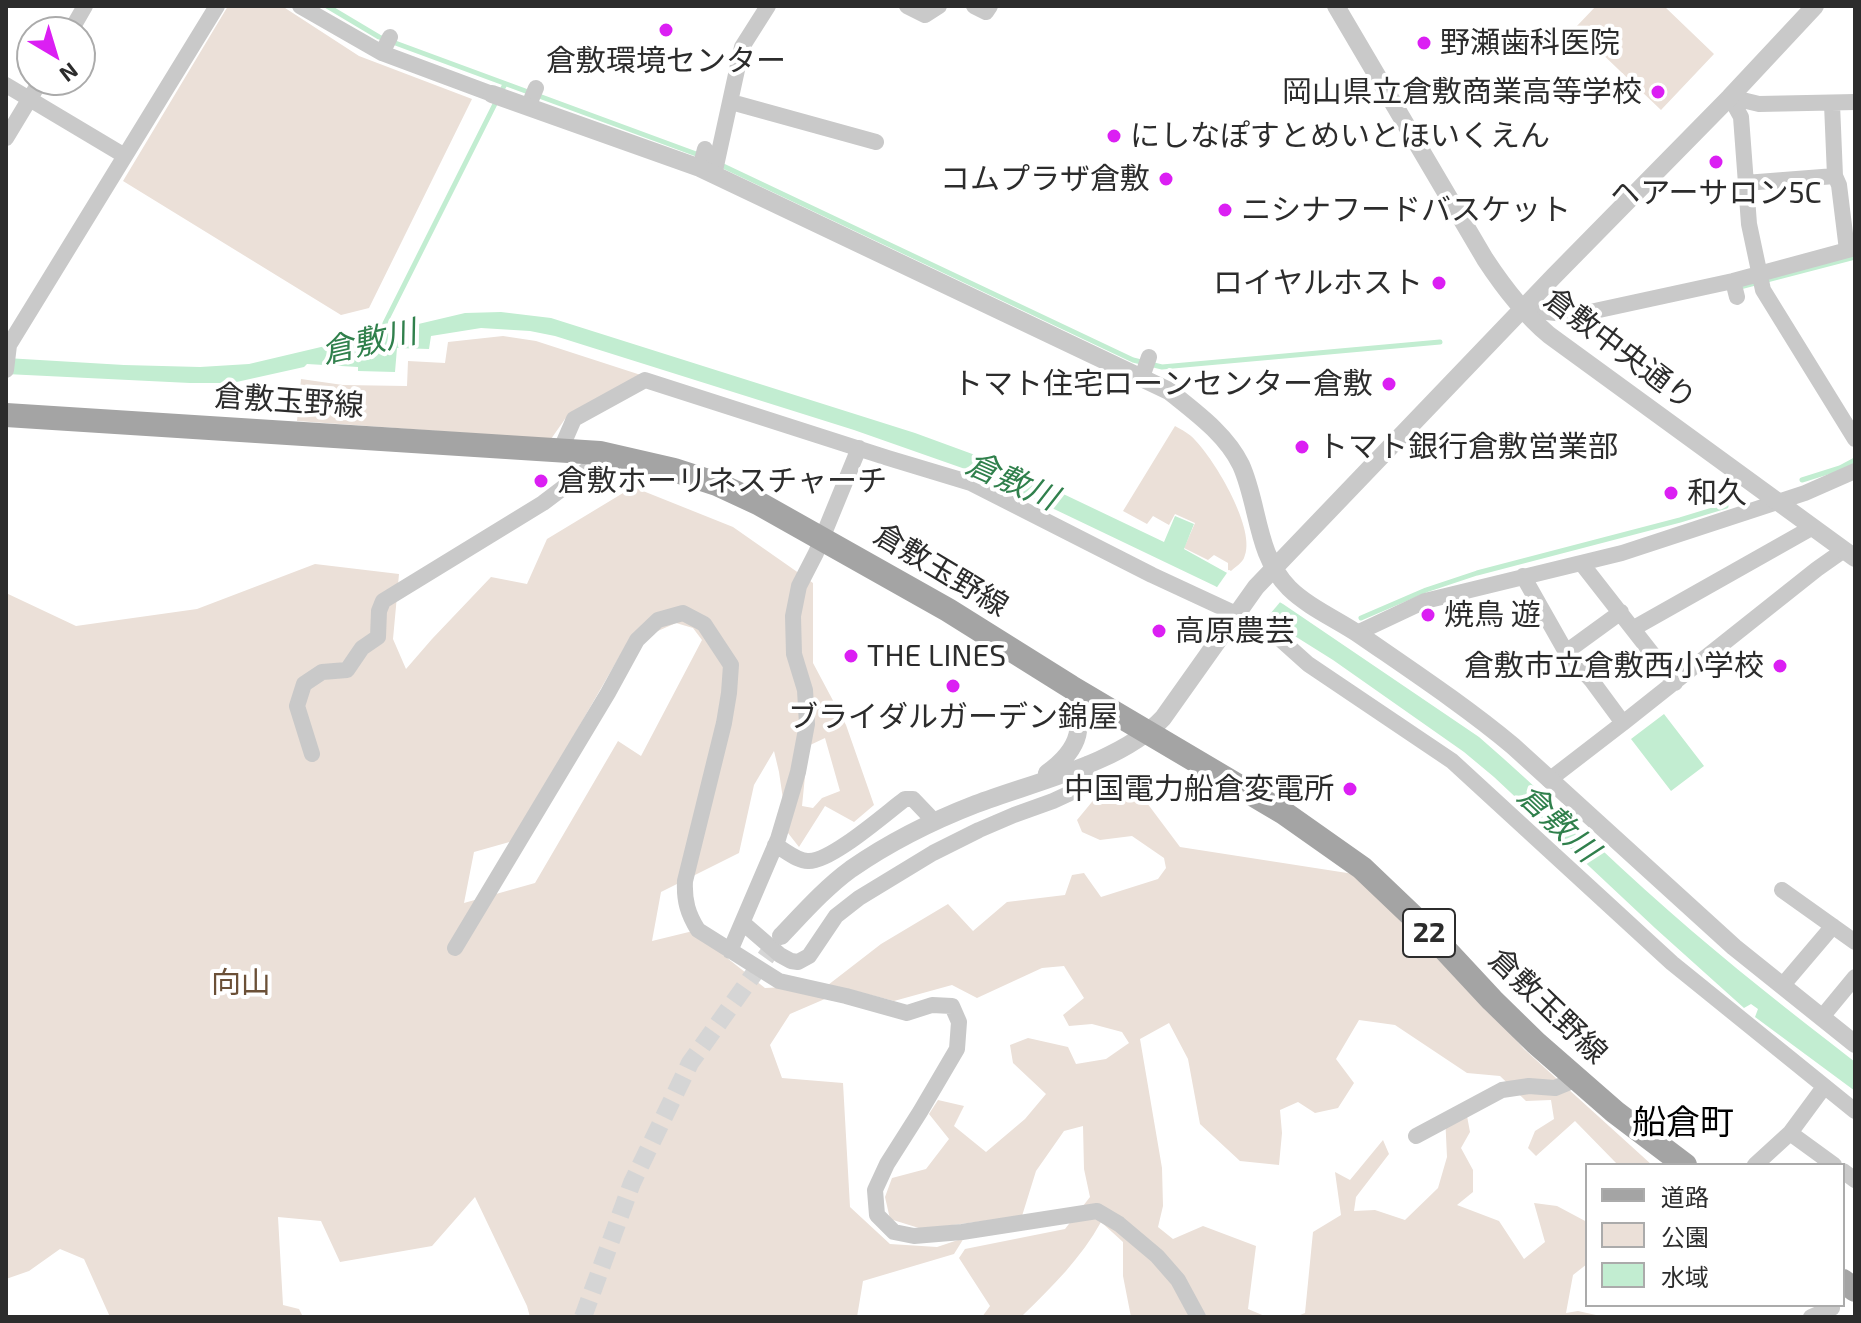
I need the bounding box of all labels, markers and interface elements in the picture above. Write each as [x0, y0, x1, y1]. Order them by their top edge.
north arrow [16, 16, 96, 96]
marker: 倉敷環境センター [657, 21, 675, 39]
place label: 野瀬歯科医院 [1440, 25, 1620, 61]
marker: 野瀬歯科医院 [1415, 34, 1433, 52]
place label: 倉敷環境センター [546, 43, 786, 79]
text: N [55, 58, 84, 88]
place label: 岡山県立倉敷商業高等学校 [1282, 74, 1642, 110]
marker: 岡山県立倉敷商業高等学校 [1649, 83, 1667, 101]
place label: にしなぽすとめいとほいくえん [1130, 118, 1550, 154]
marker: にしなぽすとめいとほいくえん [1105, 127, 1123, 145]
marker: ヘアーサロン5C [1707, 153, 1725, 171]
place label: コムプラザ倉敷 [940, 161, 1150, 197]
marker: コムプラザ倉敷 [1157, 170, 1175, 188]
place label: ヘアーサロン5C [1610, 175, 1822, 211]
place label: ニシナフードバスケット [1241, 192, 1571, 228]
marker: ニシナフードバスケット [1216, 201, 1234, 219]
place label: ロイヤルホスト [1213, 265, 1423, 301]
marker: ロイヤルホスト [1430, 274, 1448, 292]
street label: 倉敷中央通り [1537, 280, 1703, 418]
water label: 倉敷川 [318, 312, 420, 372]
place label: トマト住宅ローンセンター倉敷 [953, 366, 1373, 402]
marker: トマト住宅ローンセンター倉敷 [1380, 375, 1398, 393]
street label: 倉敷玉野線 [213, 378, 365, 424]
place label: トマト銀行倉敷営業部 [1318, 429, 1618, 465]
marker: トマト銀行倉敷営業部 [1293, 438, 1311, 456]
water label: 倉敷川 [960, 444, 1064, 518]
place label: 倉敷ホーリネスチャーチ [557, 463, 887, 499]
marker: 倉敷ホーリネスチャーチ [532, 472, 550, 490]
place label: 和久 [1687, 475, 1747, 511]
marker: 和久 [1662, 484, 1680, 502]
street label: 倉敷玉野線 [867, 516, 1015, 624]
place label: 焼鳥 遊 [1444, 597, 1541, 633]
marker: 焼鳥 遊 [1419, 606, 1437, 624]
place label: 高原農芸 [1175, 613, 1295, 649]
marker: 高原農芸 [1150, 622, 1168, 640]
place label: THE LINES [867, 638, 1006, 674]
marker: THE LINES [842, 647, 860, 665]
place label: 倉敷市立倉敷西小学校 [1464, 648, 1764, 684]
marker: 倉敷市立倉敷西小学校 [1771, 657, 1789, 675]
marker: ブライダルガーデン錦屋 [944, 677, 962, 695]
place label: ブライダルガーデン錦屋 [788, 699, 1118, 735]
place label: 中国電力船倉変電所 [1064, 771, 1334, 807]
water label: 倉敷川 [1510, 776, 1606, 870]
marker: 中国電力船倉変電所 [1341, 780, 1359, 798]
road number: 22 [1403, 909, 1455, 957]
street label: 倉敷玉野線 [1482, 941, 1614, 1071]
park label: 向山 [211, 965, 271, 1001]
district label: 船倉町 [1632, 1103, 1734, 1143]
legend [1585, 1163, 1845, 1307]
text: 道路 [1661, 1182, 1709, 1211]
text: 公園 [1661, 1222, 1709, 1251]
text: 水域 [1661, 1262, 1709, 1291]

